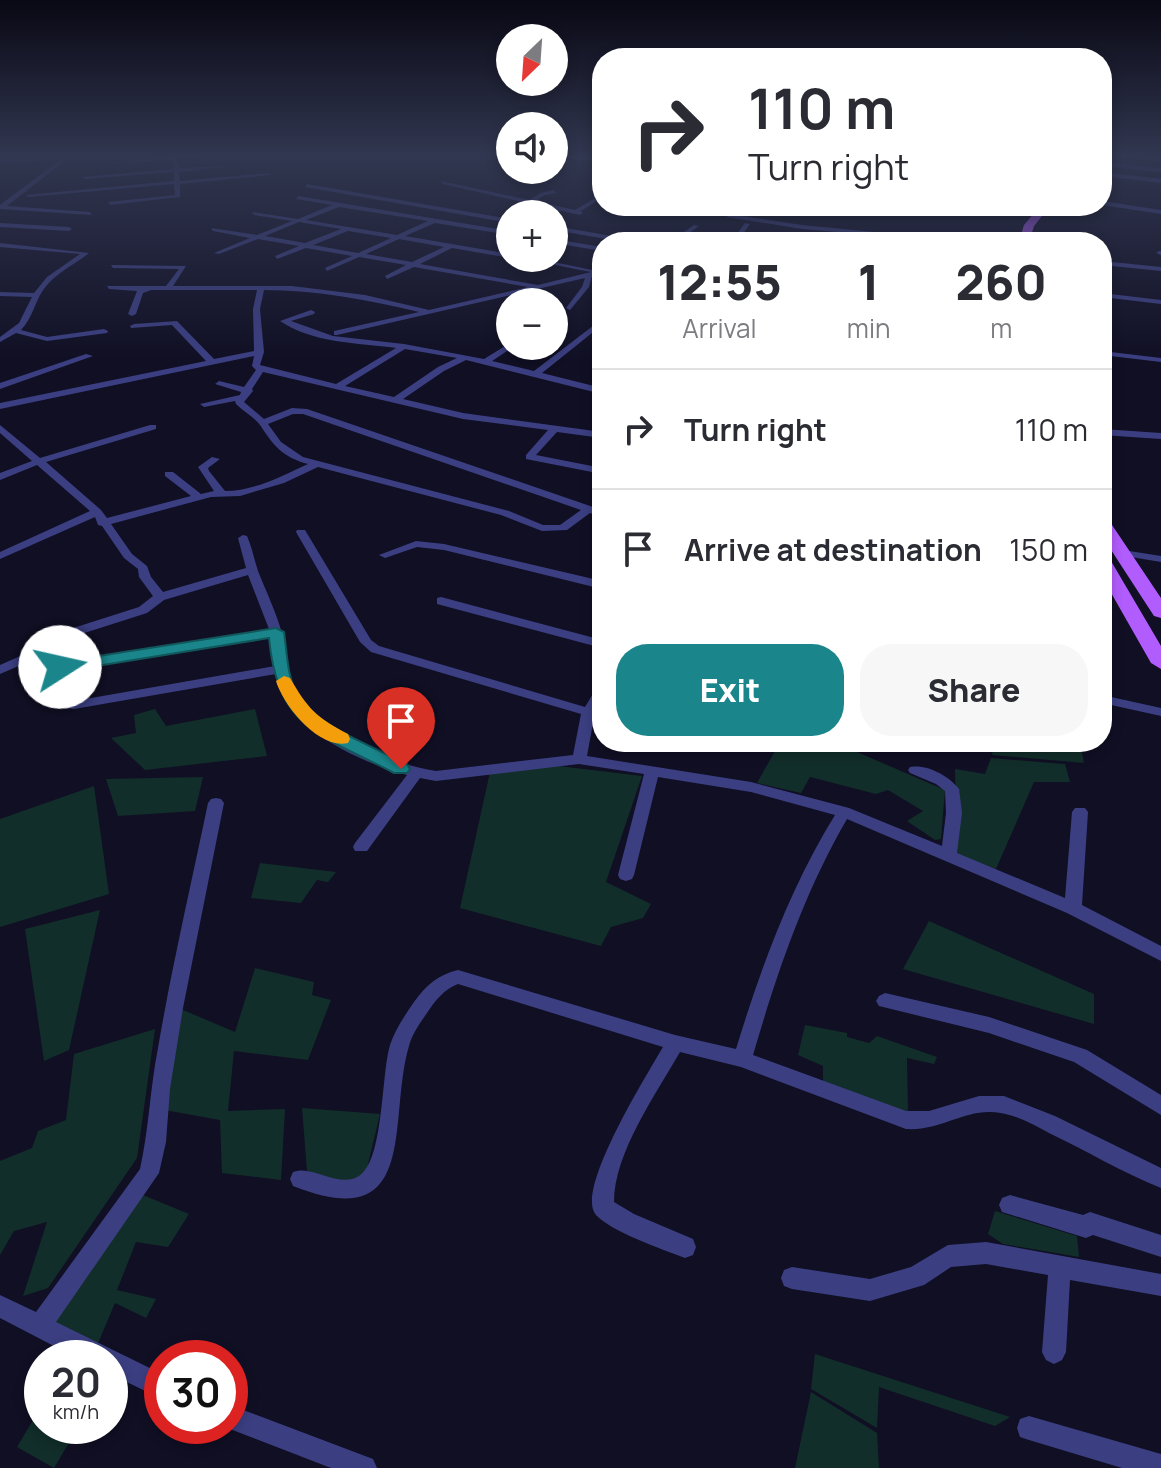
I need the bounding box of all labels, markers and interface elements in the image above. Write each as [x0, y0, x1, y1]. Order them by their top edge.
north arrow [496, 24, 568, 96]
map controls [496, 24, 568, 360]
text: 110 m [748, 69, 895, 146]
icon: right [616, 80, 720, 184]
button: sound [496, 112, 568, 184]
text: Turn right [748, 142, 909, 191]
button: + [496, 200, 568, 272]
text: 12:55 [657, 249, 782, 314]
text: 1 [858, 249, 880, 314]
text: 260 [956, 249, 1047, 314]
button: − [496, 288, 568, 360]
text: Arrival [682, 310, 757, 346]
text: min [847, 310, 890, 346]
text: m [990, 310, 1012, 346]
icon: right [616, 407, 660, 451]
text: Turn right [684, 409, 827, 450]
text: 110 m [1015, 409, 1088, 450]
icon: arrive [616, 527, 660, 571]
text: Arrive at destination [684, 529, 982, 570]
text: 150 m [1009, 529, 1088, 570]
position arrow [18, 625, 102, 709]
button: Exit [616, 644, 844, 736]
button: Share [860, 644, 1088, 736]
pin [367, 687, 435, 769]
icon: arrive [379, 699, 423, 743]
speed limit sign: 30 [144, 1340, 248, 1444]
text: 20 [51, 1354, 101, 1409]
text: km/h [53, 1398, 99, 1425]

